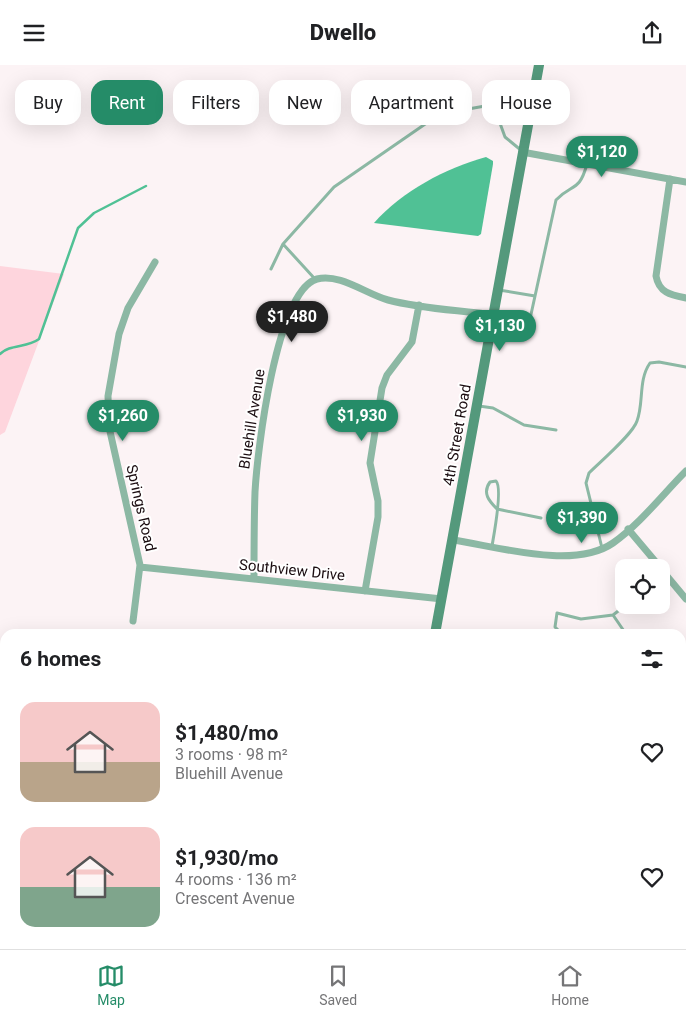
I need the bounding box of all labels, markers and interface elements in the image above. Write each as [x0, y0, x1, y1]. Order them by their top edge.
icon: menu [20, 19, 48, 47]
icon: share [638, 19, 666, 47]
text: Dwello [310, 20, 376, 45]
chip: Buy [15, 80, 81, 125]
chip: Rent [91, 80, 163, 125]
chip: Filters [173, 80, 259, 125]
chip: New [269, 80, 341, 125]
chip: Apartment [351, 80, 472, 125]
chip: House [482, 80, 570, 125]
pin: $1,120 [561, 135, 643, 178]
text: $1,120 [577, 142, 627, 161]
pin: $1,480 [251, 301, 333, 343]
text: $1,480 [267, 307, 317, 326]
pin: $1,130 [459, 309, 541, 352]
text: $1,130 [475, 316, 525, 335]
street label: Bluehill Avenue [235, 368, 269, 470]
street label: 4th Street Road [439, 383, 475, 487]
pin: $1,260 [82, 399, 164, 442]
pin: $1,930 [321, 399, 403, 442]
text: $1,260 [98, 406, 148, 425]
text: $1,930 [337, 406, 387, 425]
street label: Springs Road [122, 463, 160, 553]
pin: $1,390 [541, 501, 623, 544]
text: $1,390 [557, 508, 607, 527]
street label: Southview Drive [238, 555, 346, 585]
map controls [615, 559, 670, 614]
button: locate [615, 559, 670, 614]
icon: filters [638, 645, 666, 673]
text: 6 homes [20, 647, 101, 671]
text: $1,480/mo [175, 721, 278, 745]
icon: home [60, 722, 120, 782]
icon: heart [638, 738, 666, 766]
text: 3 rooms · 98 m² [175, 745, 288, 764]
text: Bluehill Avenue [175, 764, 283, 783]
text: $1,930/mo [175, 846, 278, 870]
icon: home [60, 847, 120, 907]
icon: heart [638, 863, 666, 891]
text: 4 rooms · 136 m² [175, 870, 297, 889]
text: Crescent Avenue [175, 889, 295, 908]
tab: Map [97, 962, 125, 1008]
tab: Saved [319, 962, 357, 1008]
tab: Home [551, 962, 589, 1008]

